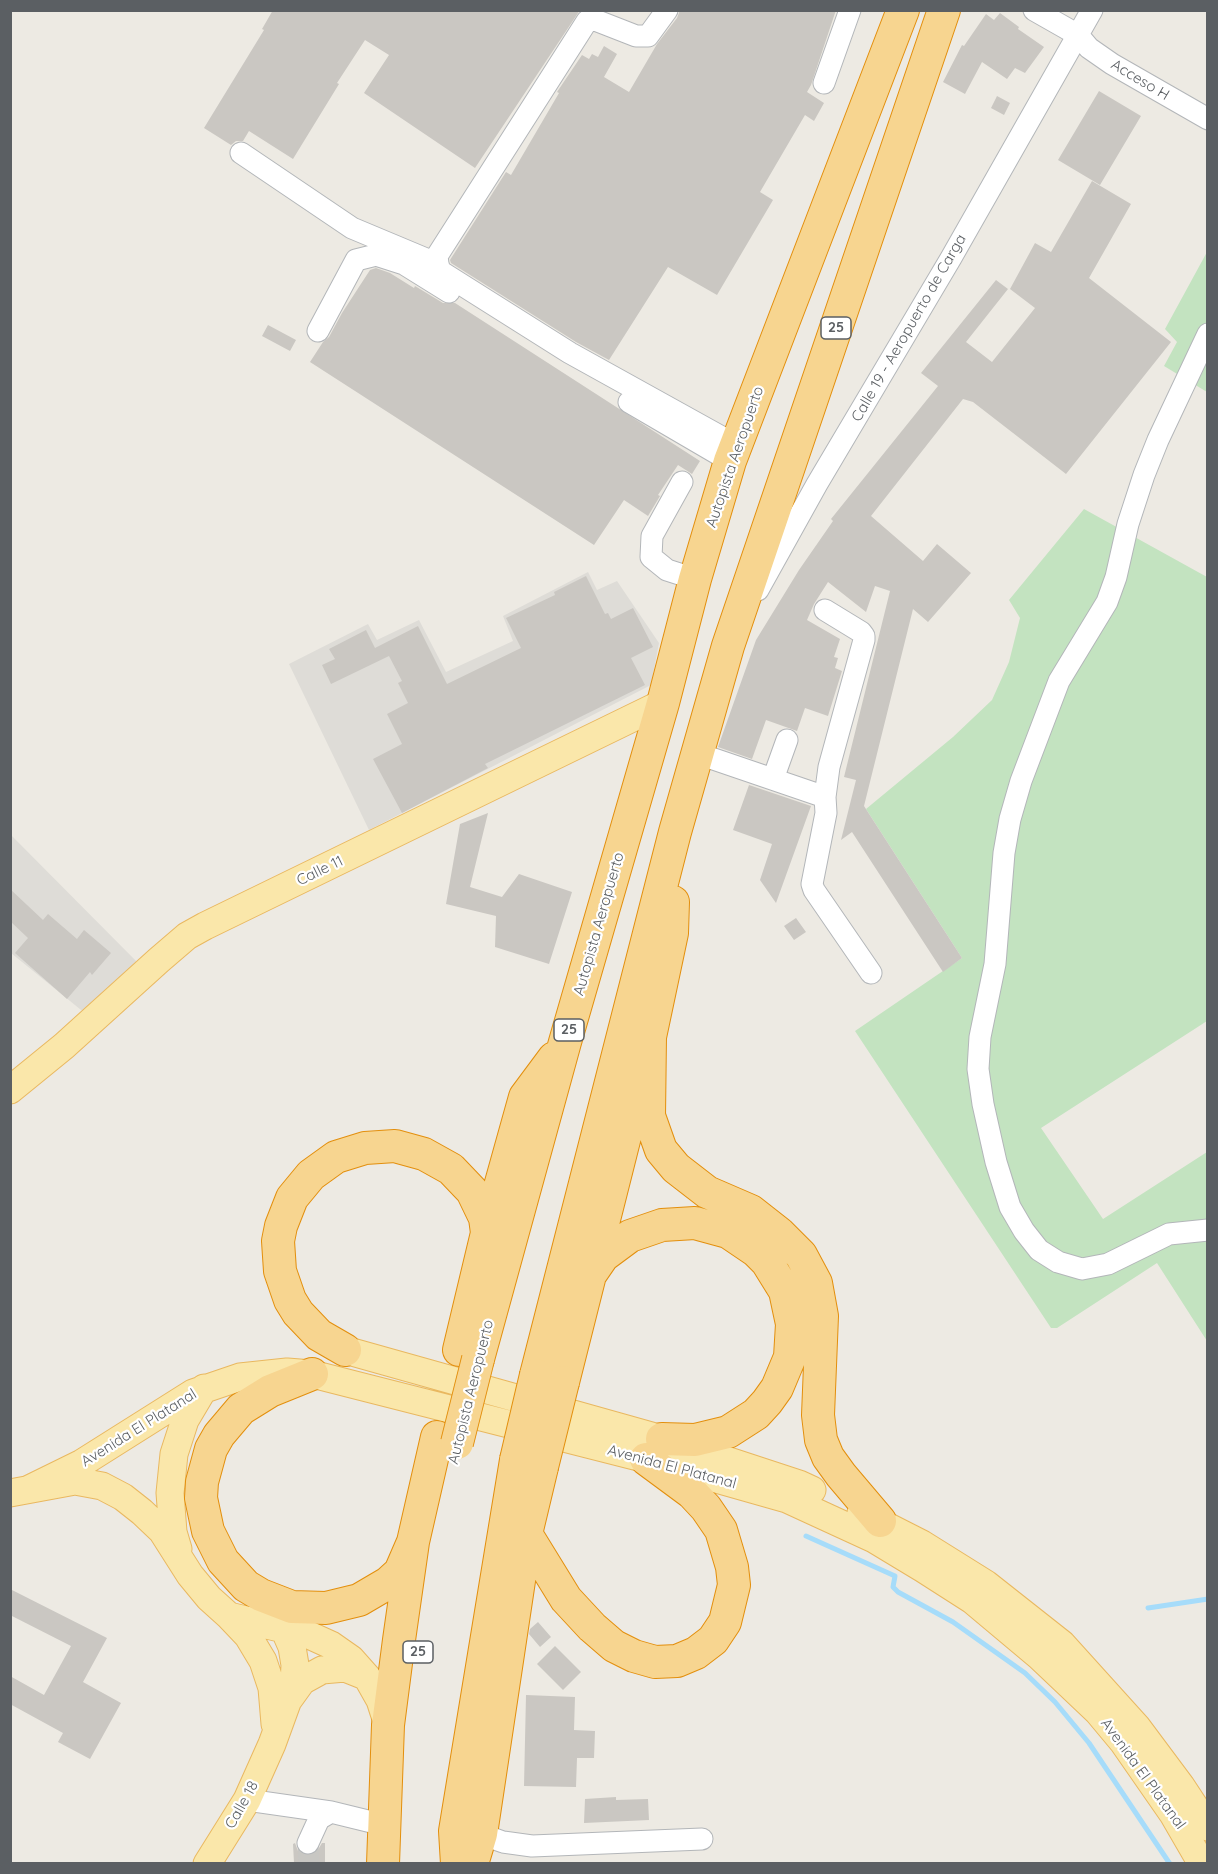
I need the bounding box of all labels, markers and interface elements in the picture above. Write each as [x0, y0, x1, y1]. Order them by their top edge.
street label: Acceso H [1108, 56, 1172, 104]
street label: Calle 19 - Aeropuerto de Carga [848, 231, 970, 425]
road number: 25 [821, 317, 851, 339]
street label: Autopista Aeropuerto [702, 384, 768, 530]
street label: Autopista Aeropuerto [570, 850, 628, 998]
street label: Calle 11 [294, 852, 346, 890]
road number: 25 [554, 1019, 584, 1041]
street label: Autopista Aeropuerto [444, 1318, 498, 1466]
street label: Avenida El Platanal [78, 1385, 200, 1471]
street label: Avenida El Platanal [606, 1441, 738, 1493]
road number: 25 [403, 1641, 433, 1663]
street label: Avenida El Platanal [1097, 1715, 1189, 1833]
street label: Calle 18 [222, 1778, 262, 1832]

